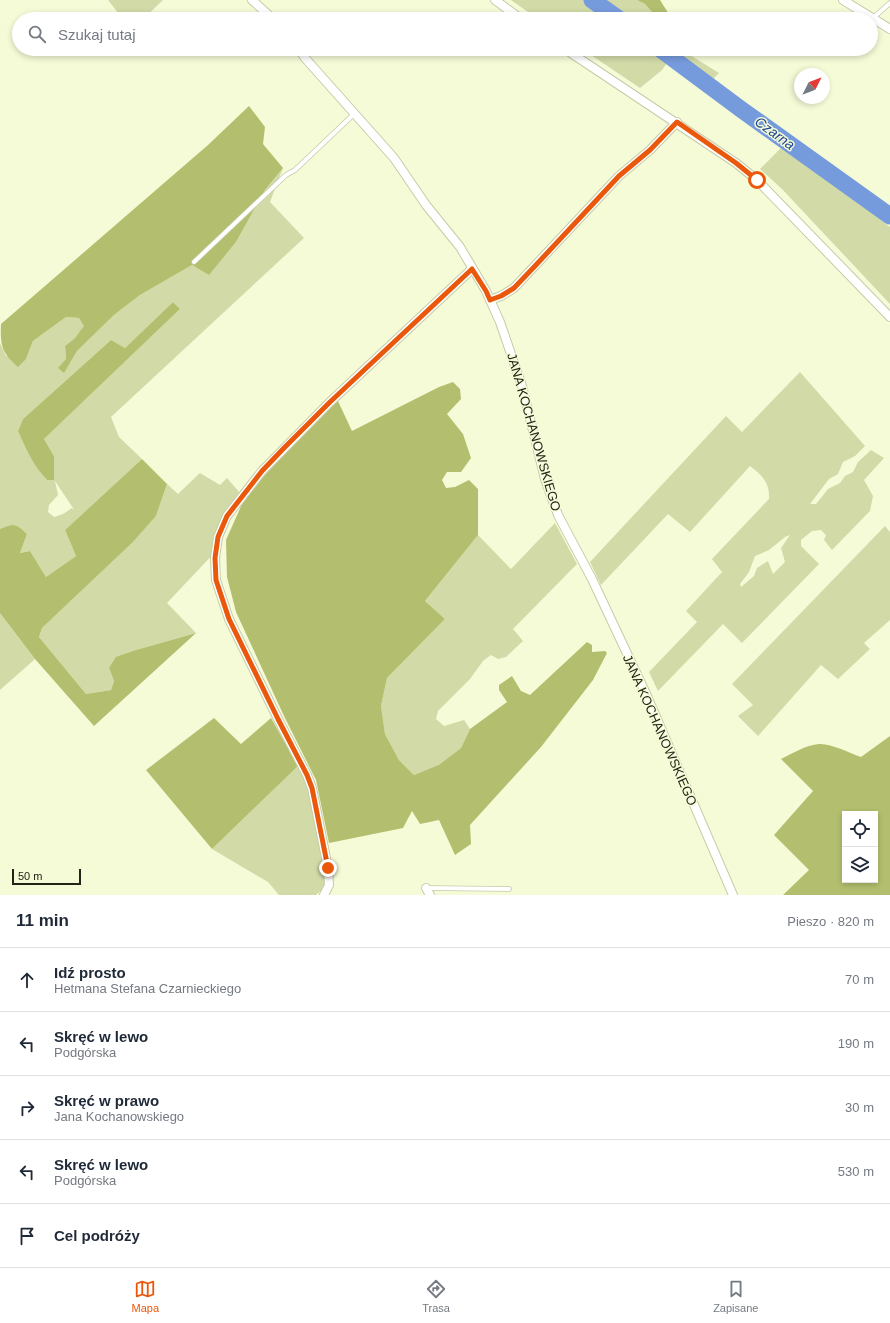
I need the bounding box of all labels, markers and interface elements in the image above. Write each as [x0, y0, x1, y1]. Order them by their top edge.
search box [12, 12, 878, 56]
icon: search [26, 23, 48, 45]
text: Szukaj tutaj [58, 26, 136, 43]
north arrow [794, 68, 830, 104]
water label: Czarna [752, 113, 798, 153]
route start [748, 171, 766, 189]
street label: JANA KOCHANOWSKIEGO [504, 351, 564, 513]
street label: JANA KOCHANOWSKIEGO [620, 652, 700, 808]
map controls [842, 811, 878, 883]
button: locate [842, 811, 878, 847]
button: layers [842, 847, 878, 883]
route end [319, 859, 337, 877]
scale bar [12, 867, 81, 886]
text: 50 m [18, 870, 42, 882]
text: 11 min [16, 911, 69, 930]
text: Pieszo · 820 m [787, 914, 874, 929]
text: Idź prosto [54, 964, 126, 981]
icon: ahead [16, 969, 38, 991]
text: 70 m [845, 972, 874, 987]
text: Hetmana Stefana Czarnieckiego [54, 981, 241, 996]
text: Skręć w lewo [54, 1028, 148, 1045]
icon: left [16, 1033, 38, 1055]
text: 190 m [838, 1036, 874, 1051]
text: Podgórska [54, 1045, 116, 1060]
text: Skręć w prawo [54, 1092, 159, 1109]
icon: right [16, 1097, 38, 1119]
text: 30 m [845, 1100, 874, 1115]
text: Jana Kochanowskiego [54, 1109, 184, 1124]
text: Skręć w lewo [54, 1156, 148, 1173]
icon: left [16, 1161, 38, 1183]
text: 530 m [838, 1164, 874, 1179]
text: Podgórska [54, 1173, 116, 1188]
icon: arrive [16, 1225, 38, 1247]
text: Cel podróży [54, 1227, 140, 1244]
tab: Mapa [132, 1278, 159, 1314]
tab: Trasa [422, 1278, 450, 1314]
tab: Zapisane [713, 1278, 758, 1314]

